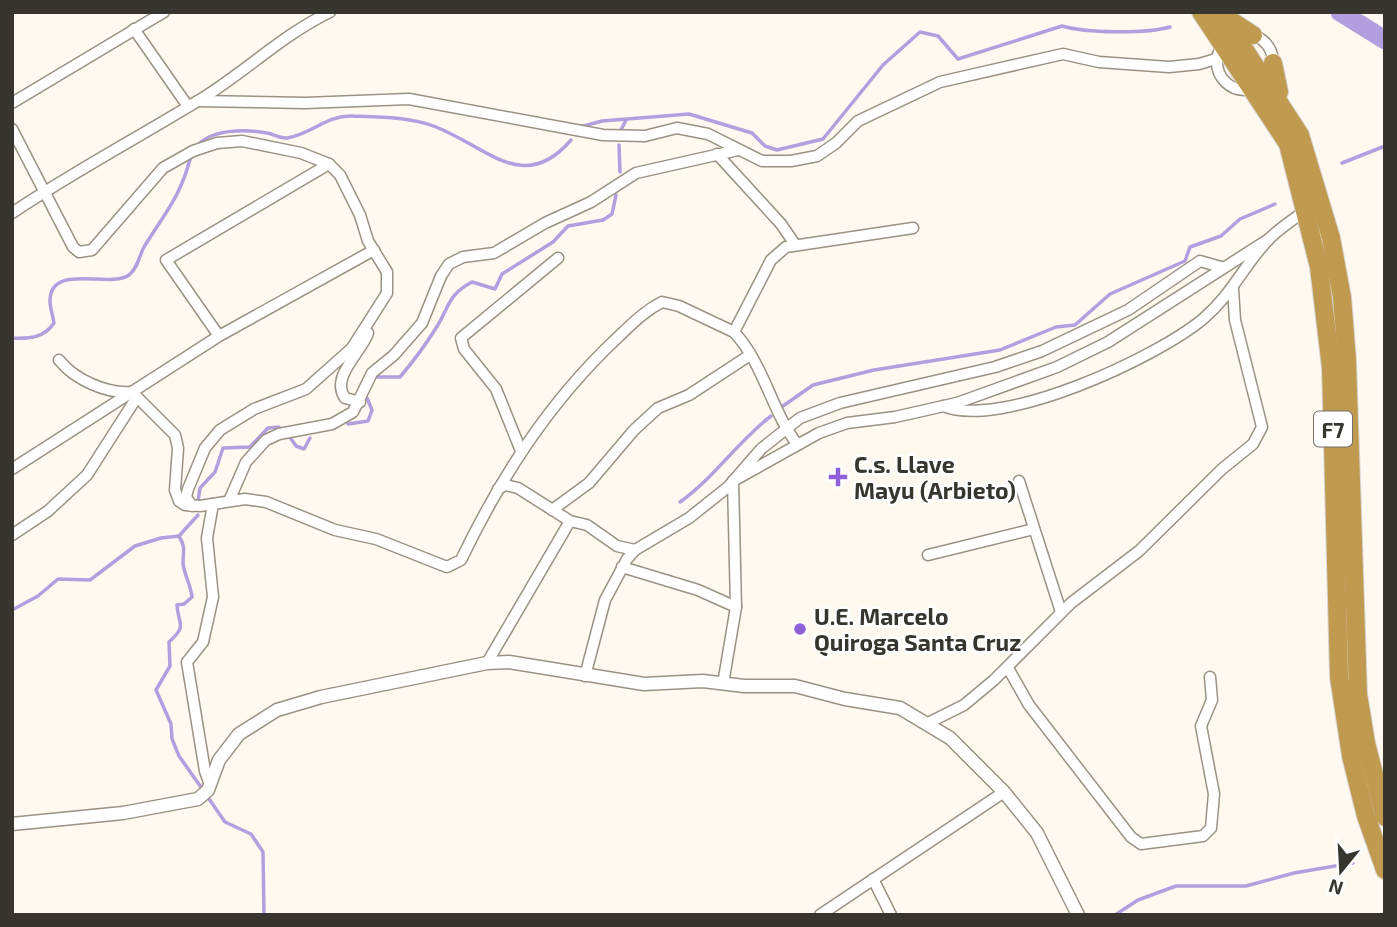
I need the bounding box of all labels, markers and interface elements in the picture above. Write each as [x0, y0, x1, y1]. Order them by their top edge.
road number: F7 [1314, 412, 1352, 446]
place label: C.s. Llave Mayu (Arbieto) [854, 450, 1016, 504]
marker: C.s. Llave Mayu (Arbieto) [828, 467, 848, 487]
place label: U.E. Marcelo Quiroga Santa Cruz [814, 602, 1021, 657]
marker: U.E. Marcelo Quiroga Santa Cruz [792, 621, 808, 637]
north arrow [1306, 836, 1376, 906]
text: N [1326, 875, 1346, 901]

